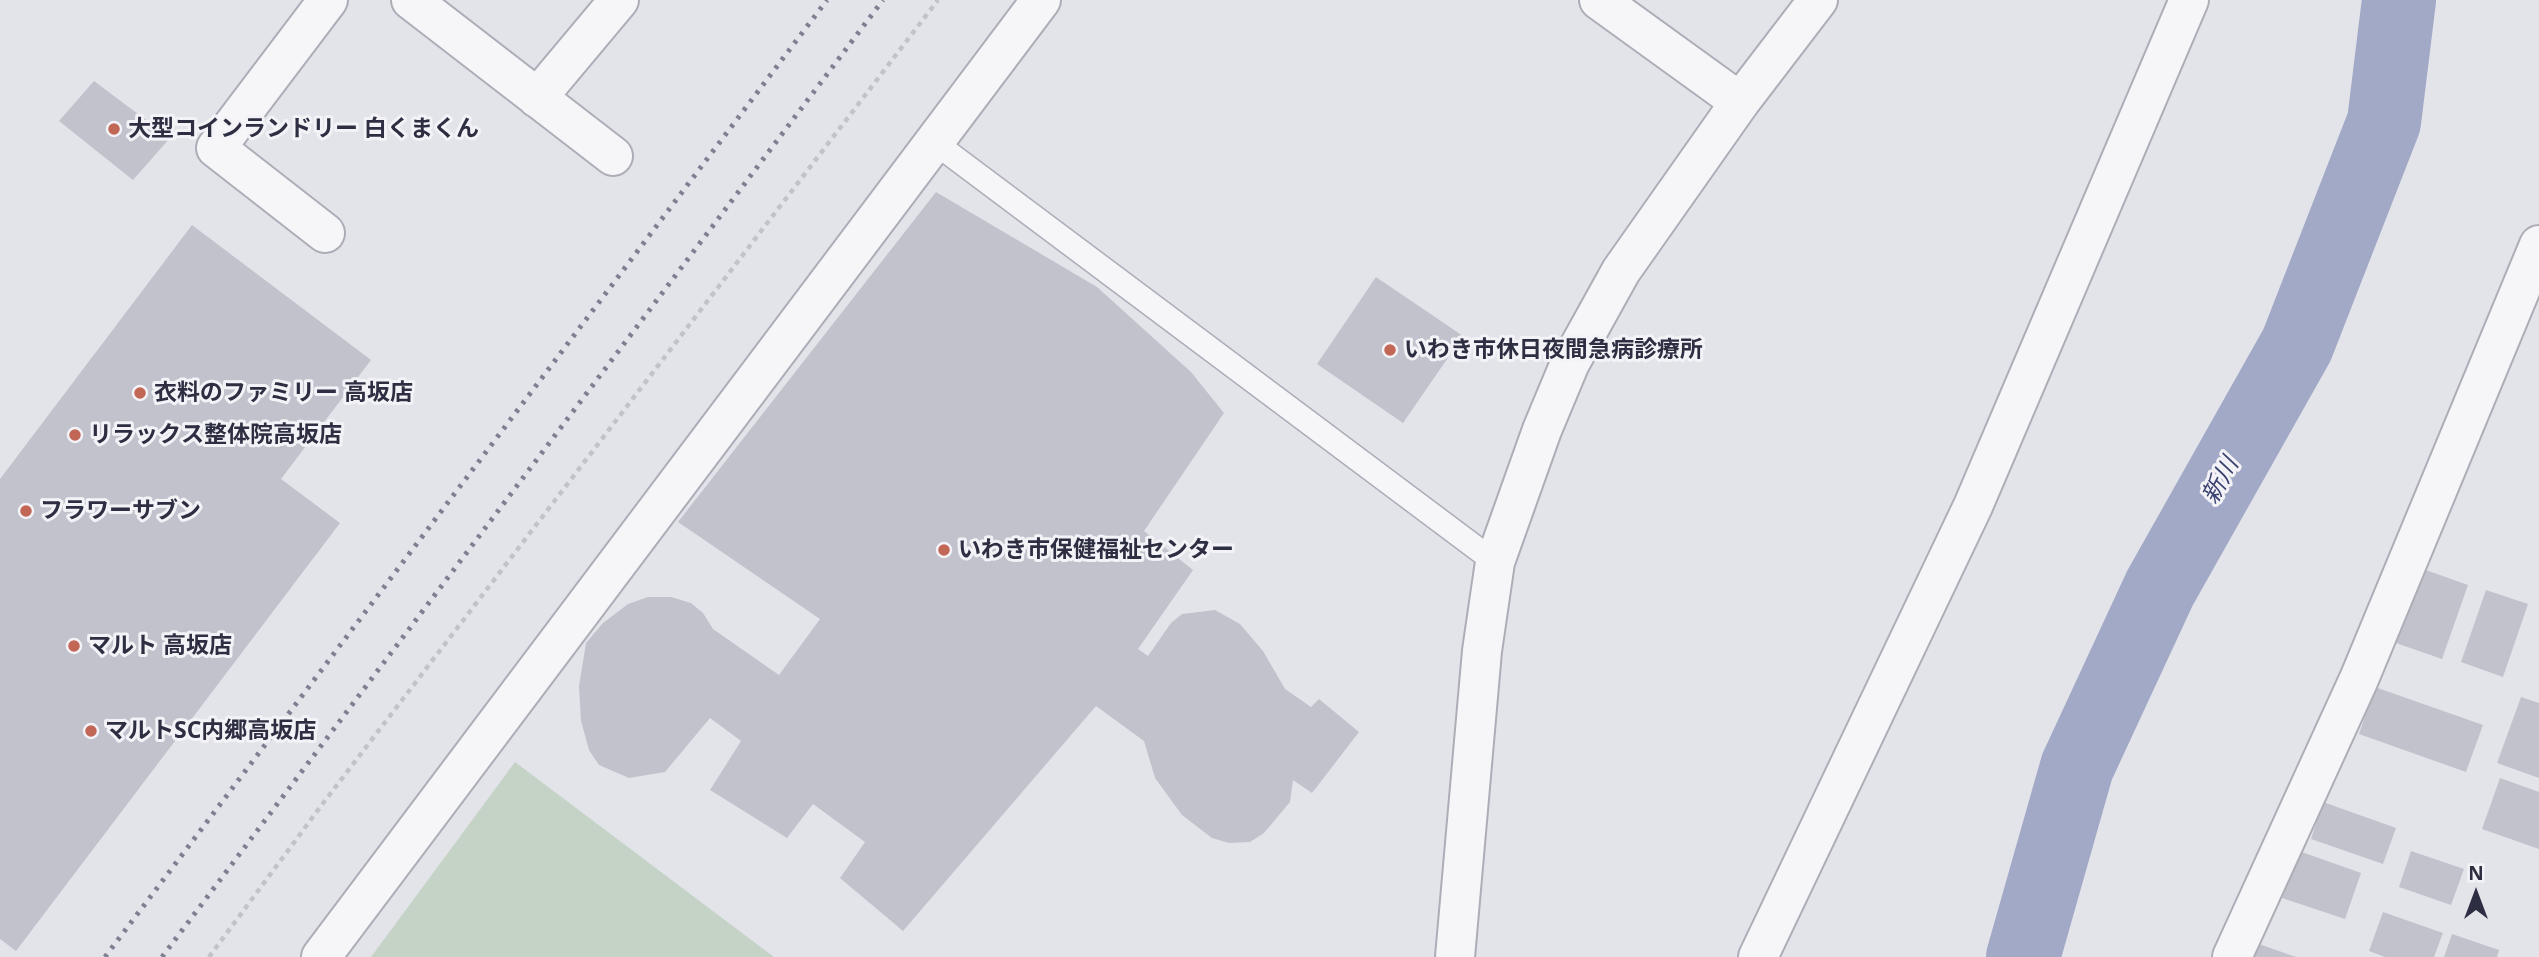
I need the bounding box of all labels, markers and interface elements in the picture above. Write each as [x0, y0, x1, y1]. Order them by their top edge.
place label: 大型コインランドリー 白くまくん [128, 115, 479, 143]
marker: 大型コインランドリー 白くまくん [106, 121, 122, 137]
place label: いわき市休日夜間急病診療所 [1404, 336, 1703, 364]
marker: いわき市休日夜間急病診療所 [1382, 342, 1398, 358]
place label: 衣料のファミリー 高坂店 [154, 379, 413, 407]
marker: 衣料のファミリー 高坂店 [132, 385, 148, 401]
place label: リラックス整体院高坂店 [89, 421, 342, 449]
marker: リラックス整体院高坂店 [67, 427, 83, 443]
water label: 新川 [2197, 453, 2245, 509]
place label: フラワーサブン [40, 497, 201, 525]
marker: フラワーサブン [18, 503, 34, 519]
place label: いわき市保健福祉センター [958, 536, 1234, 564]
marker: いわき市保健福祉センター [936, 542, 952, 558]
place label: マルト 高坂店 [88, 632, 232, 660]
marker: マルト 高坂店 [66, 638, 82, 654]
place label: マルトSC内郷高坂店 [105, 717, 316, 745]
marker: マルトSC内郷高坂店 [83, 723, 99, 739]
north arrow [2441, 859, 2511, 929]
text: N [2468, 860, 2484, 886]

